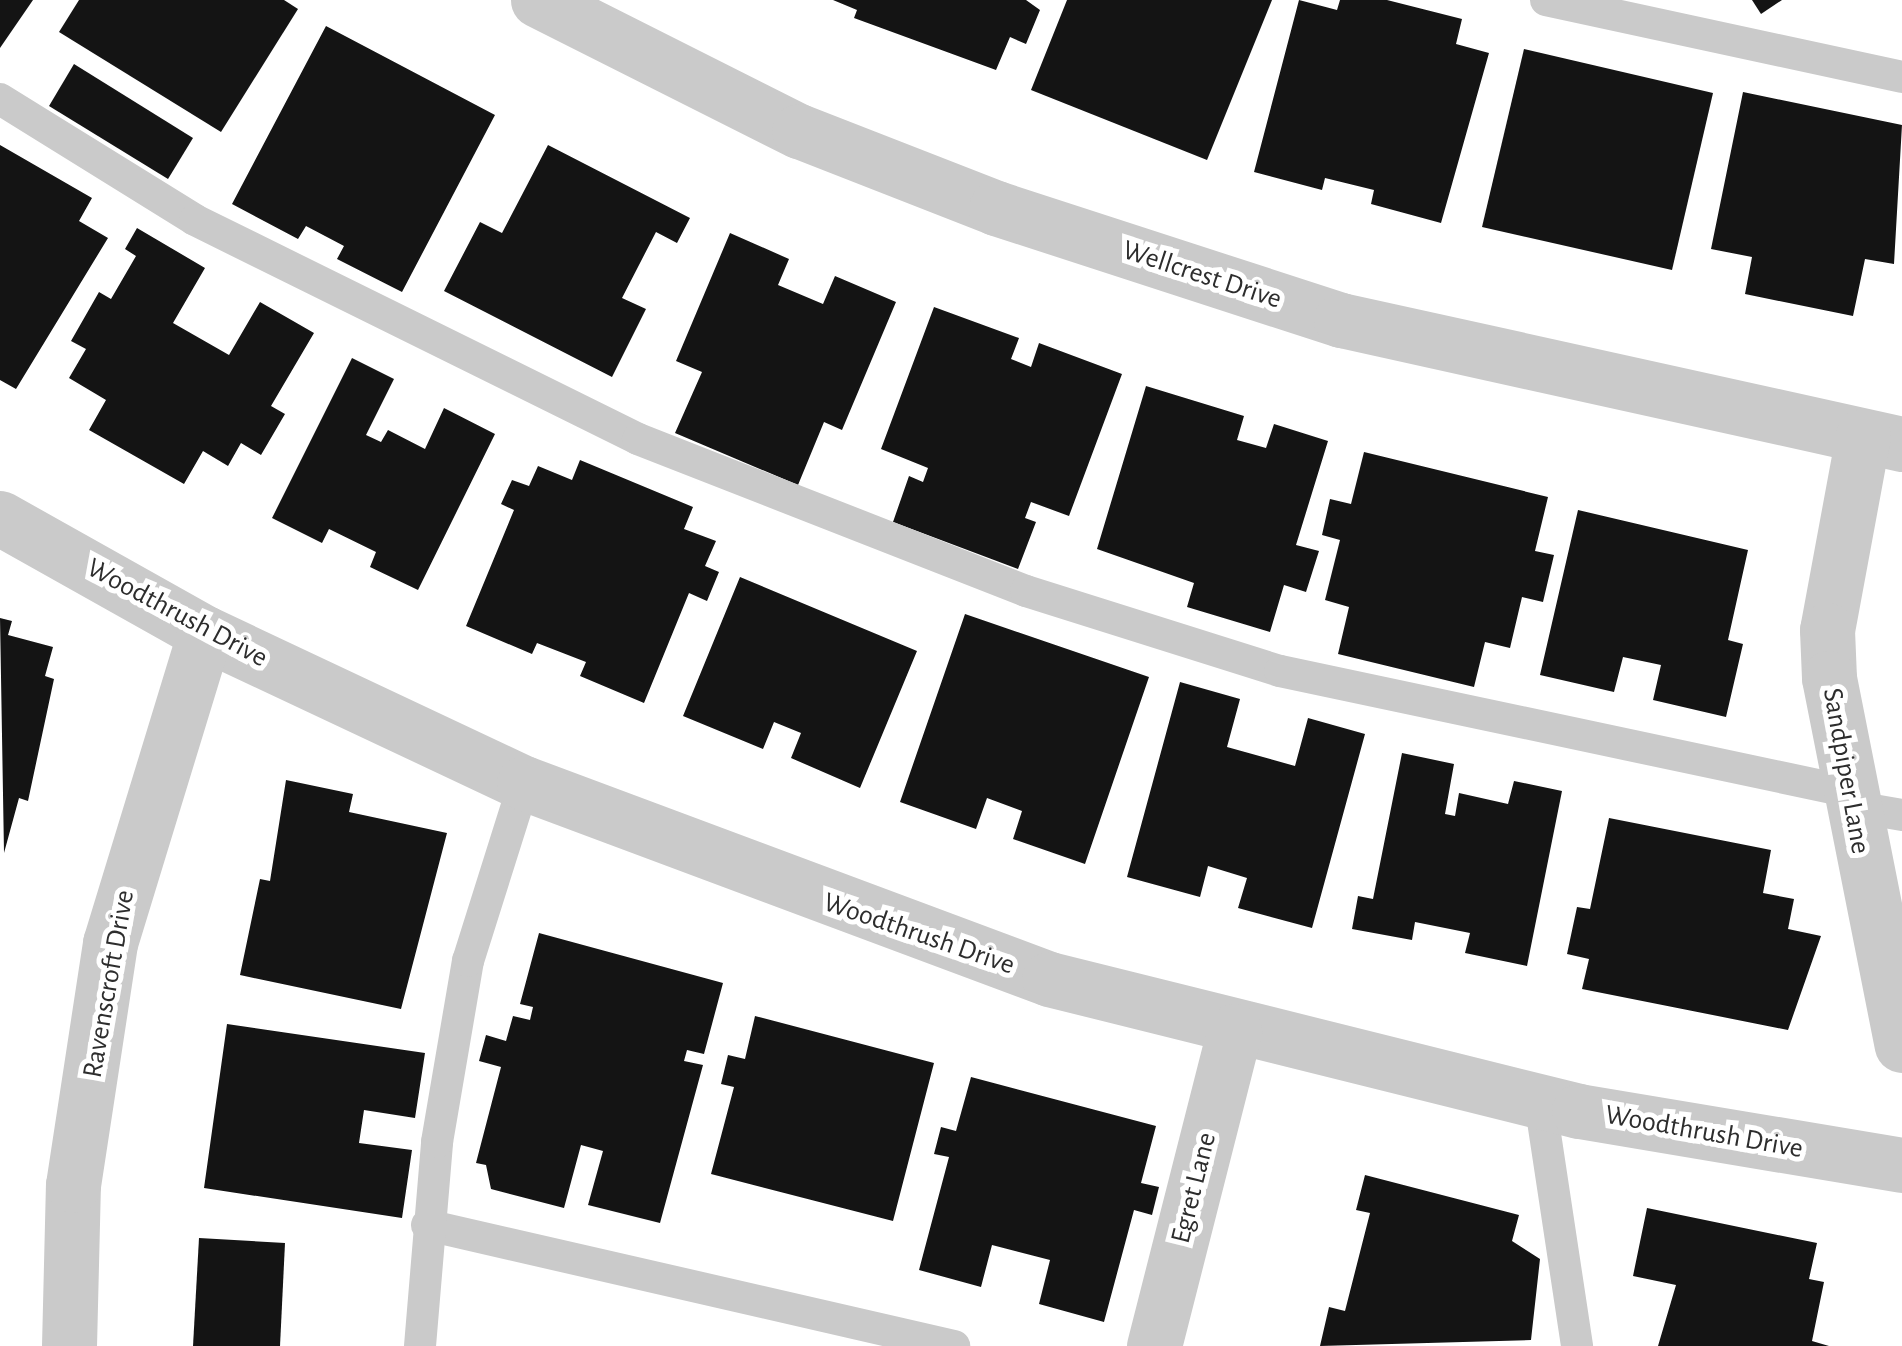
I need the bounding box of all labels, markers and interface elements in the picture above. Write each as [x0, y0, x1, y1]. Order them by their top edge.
street label: Wellcrest Drive [1118, 234, 1286, 316]
street label: Woodthrush Drive [81, 551, 273, 675]
street label: Sandpiper Lane [1815, 685, 1877, 857]
street label: Woodthrush Drive [819, 886, 1019, 982]
street label: Ravenscroft Drive [76, 888, 142, 1080]
street label: Woodthrush Drive [1603, 1098, 1805, 1166]
street label: Egret Lane [1164, 1129, 1224, 1247]

